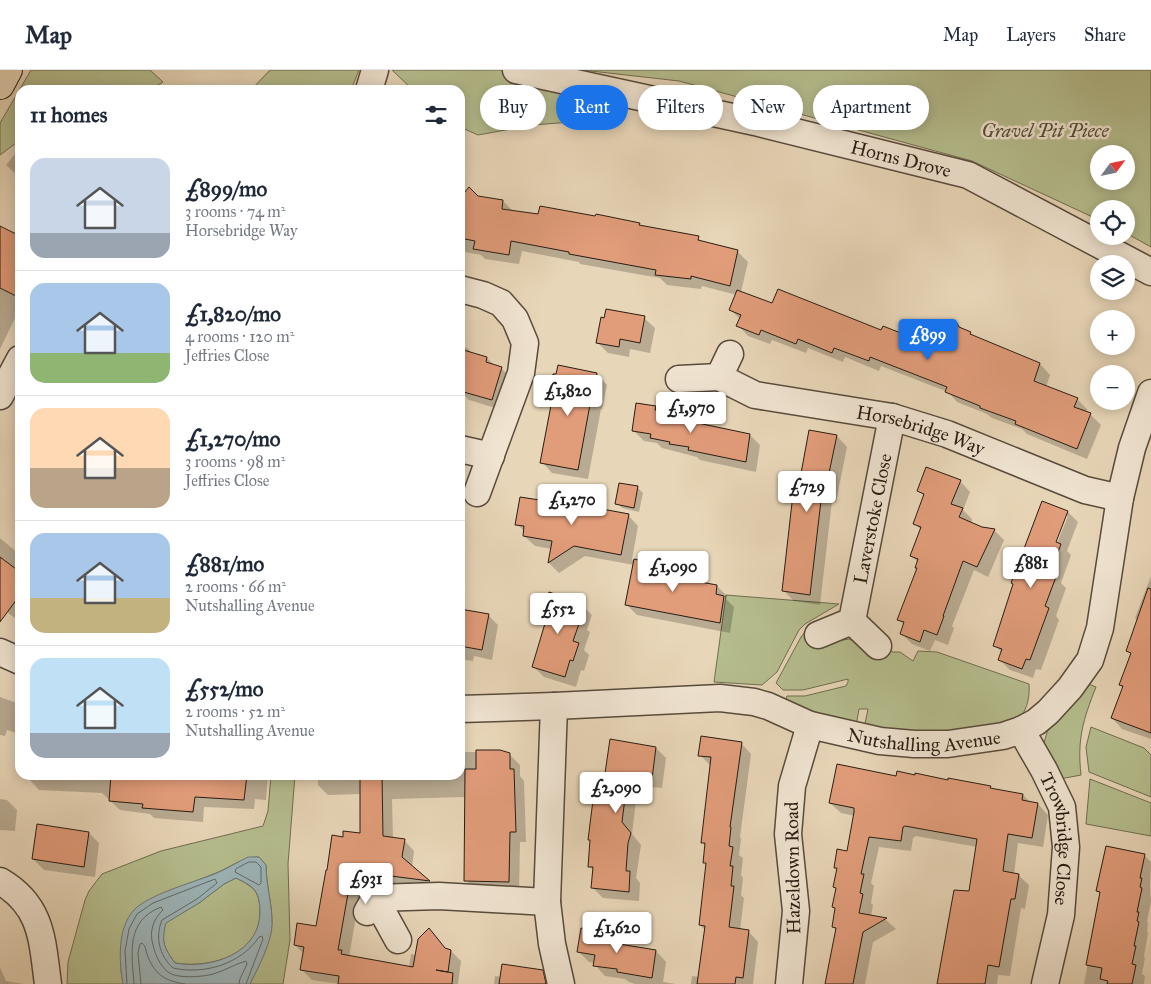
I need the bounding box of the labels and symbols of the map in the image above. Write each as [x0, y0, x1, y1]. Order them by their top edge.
park label: Gravel Pit Piece [981, 119, 1109, 142]
street label: Horns Drove [848, 135, 954, 182]
north arrow [1090, 145, 1135, 190]
pin: £899 [898, 318, 958, 361]
pin: £1,820 [527, 374, 609, 417]
pin: £1,970 [650, 392, 732, 434]
street label: Horsebridge Way [855, 400, 989, 461]
street label: Laverstoke Close [849, 452, 897, 586]
pin: £729 [777, 470, 837, 513]
pin: £1,270 [531, 484, 613, 526]
pin: £881 [1001, 546, 1061, 589]
pin: £1,090 [632, 550, 714, 593]
pin: £552 [528, 592, 588, 635]
street label: Nutshalling Avenue [845, 723, 1002, 757]
street label: Trowbridge Close [1035, 769, 1077, 906]
pin: £2,090 [575, 772, 657, 814]
street label: Hazeldown Road [780, 801, 805, 935]
pin: £931 [336, 862, 396, 905]
pin: £1,620 [576, 912, 658, 954]

